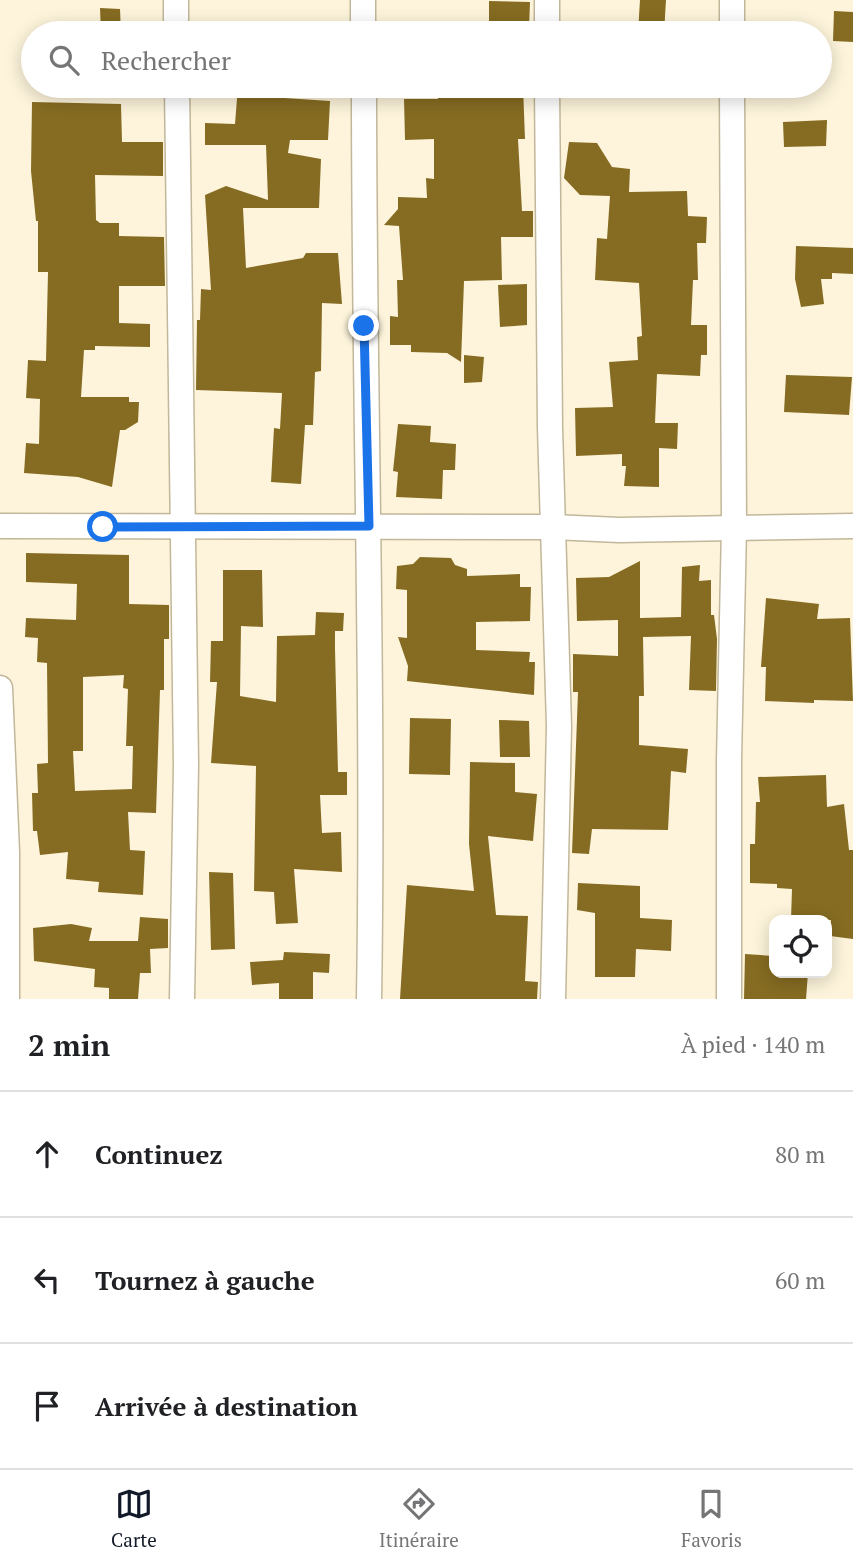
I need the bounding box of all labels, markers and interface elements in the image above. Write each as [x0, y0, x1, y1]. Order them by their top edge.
search box [21, 21, 832, 98]
icon: search [45, 41, 83, 79]
text: Rechercher [101, 43, 231, 77]
route end [348, 310, 379, 341]
route start [87, 511, 118, 542]
map controls [769, 915, 832, 978]
button: locate [769, 915, 832, 978]
text: 2 min [28, 1025, 110, 1065]
text: À pied · 140 m [681, 1029, 825, 1060]
icon: ahead [28, 1135, 66, 1173]
text: Continuez [95, 1137, 223, 1171]
text: 80 m [775, 1139, 825, 1170]
icon: left [28, 1261, 66, 1299]
text: Tournez à gauche [95, 1263, 315, 1297]
text: 60 m [775, 1265, 825, 1296]
icon: arrive [28, 1387, 66, 1425]
text: Arrivée à destination [95, 1389, 358, 1423]
tab: Carte [111, 1485, 157, 1552]
tab: Itinéraire [379, 1485, 459, 1552]
tab: Favoris [681, 1485, 742, 1552]

